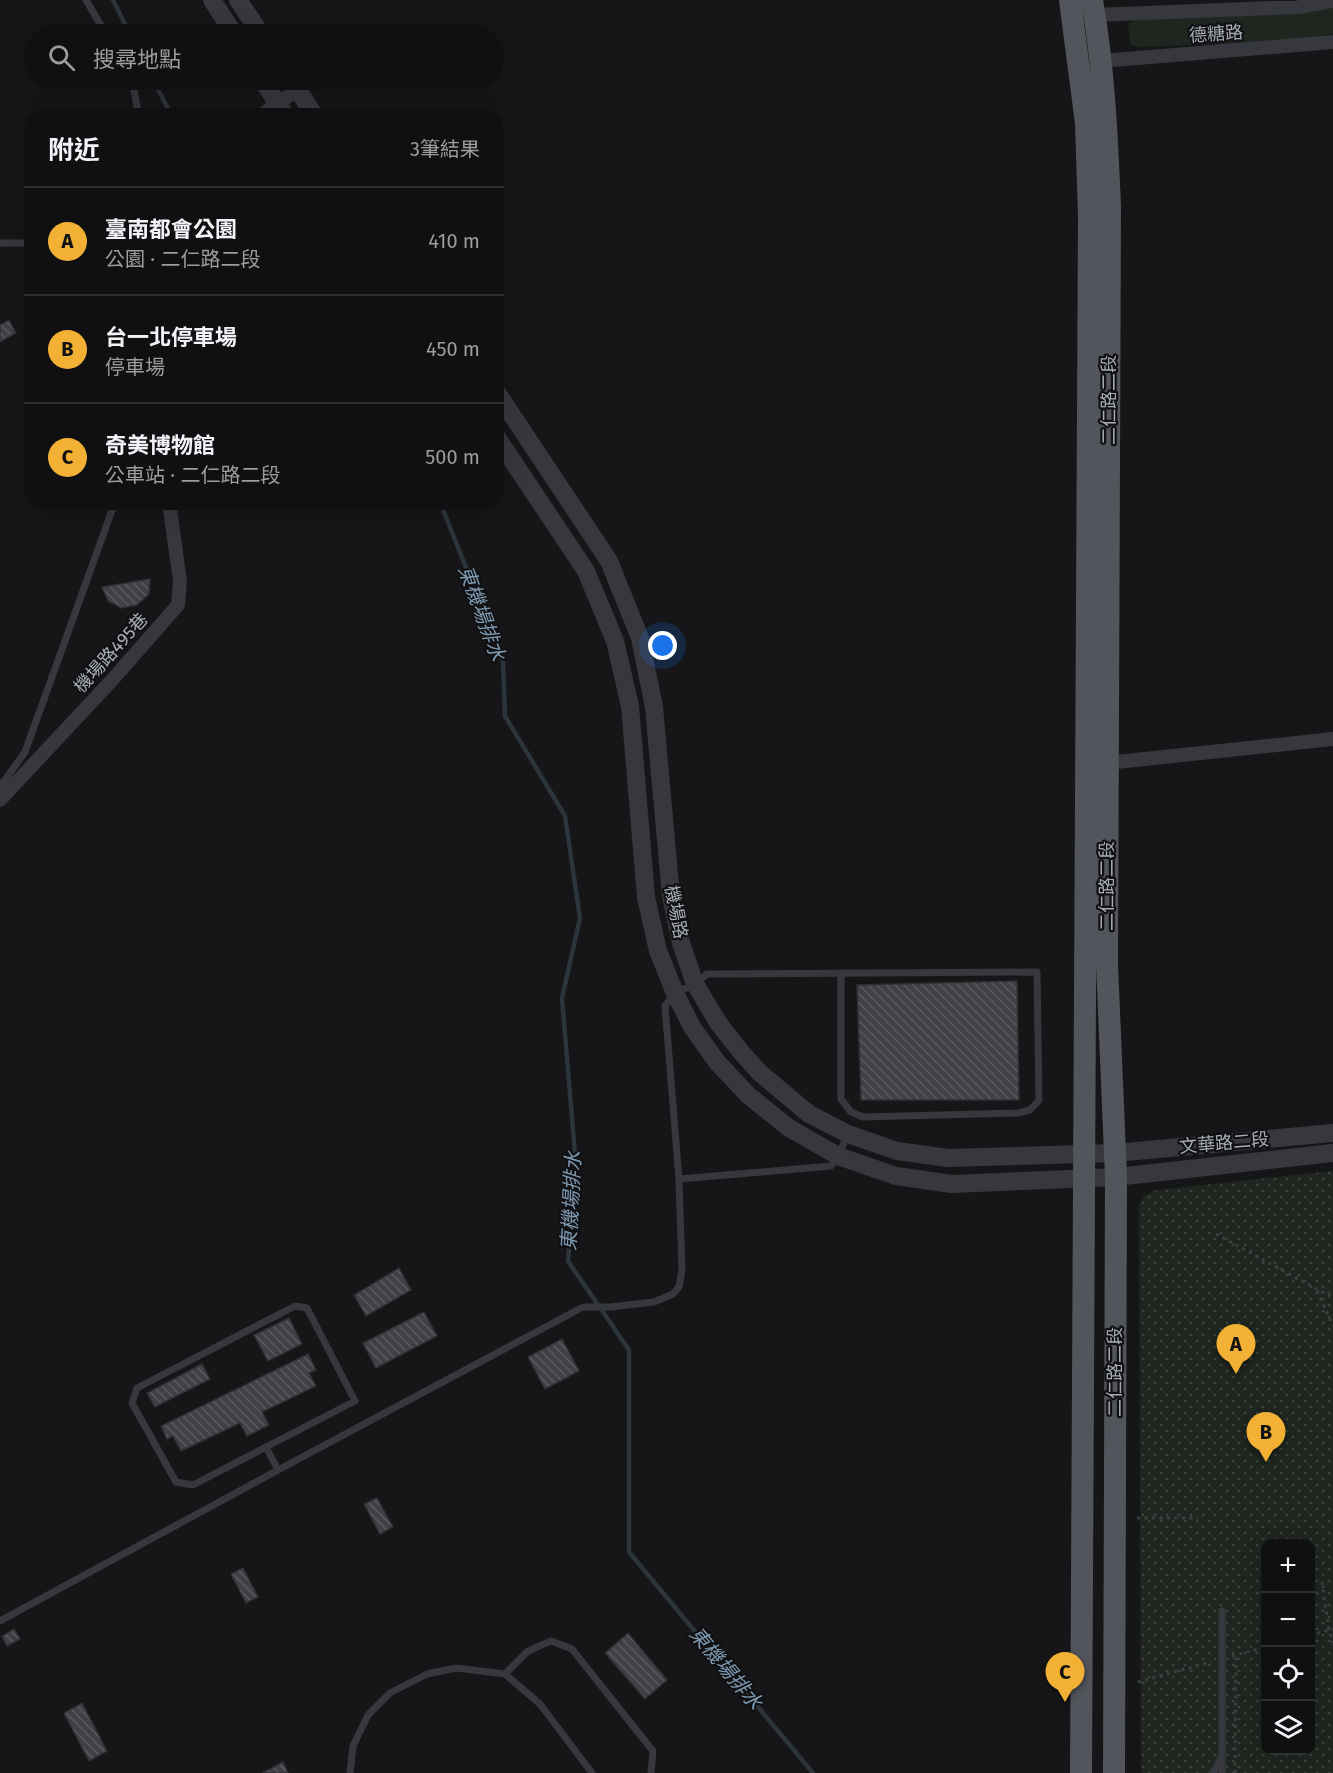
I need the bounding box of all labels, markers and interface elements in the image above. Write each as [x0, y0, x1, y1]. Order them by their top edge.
street label: 德糖路 [1188, 21, 1244, 47]
search box [24, 24, 504, 90]
icon: search [45, 41, 78, 74]
text: 搜尋地點 [93, 46, 181, 73]
text: 附近 [48, 135, 100, 166]
text: 3筆結果 [410, 137, 480, 161]
text: 臺南都會公園 [105, 216, 237, 243]
text: A [62, 229, 73, 253]
text: 410 m [428, 229, 480, 253]
text: 公園 · 二仁路二段 [105, 247, 260, 271]
text: 台一北停車場 [105, 324, 237, 351]
text: B [61, 337, 74, 361]
text: 450 m [426, 337, 480, 361]
text: 停車場 [105, 355, 165, 379]
street label: 二仁路二段 [1098, 355, 1120, 445]
text: 奇美博物館 [105, 432, 215, 459]
text: C [62, 445, 73, 469]
text: 500 m [425, 445, 480, 469]
text: 公車站 · 二仁路二段 [105, 463, 280, 487]
water label: 東機場排水 [454, 562, 511, 665]
street label: 機場路495巷 [69, 609, 153, 697]
your location [648, 631, 677, 660]
street label: 二仁路二段 [1096, 841, 1118, 931]
street label: 機場路 [660, 883, 692, 941]
street label: 文華路二段 [1178, 1128, 1270, 1158]
water label: 東機場排水 [556, 1149, 586, 1252]
pin: A [1216, 1324, 1256, 1374]
street label: 二仁路二段 [1104, 1327, 1126, 1417]
pin: B [1246, 1412, 1286, 1462]
map controls [1261, 1539, 1315, 1755]
button: + [1261, 1539, 1315, 1593]
button: − [1261, 1593, 1315, 1647]
water label: 東機場排水 [685, 1622, 768, 1715]
button: locate [1261, 1647, 1315, 1701]
pin: C [1046, 1652, 1084, 1702]
button: layers [1261, 1701, 1315, 1755]

